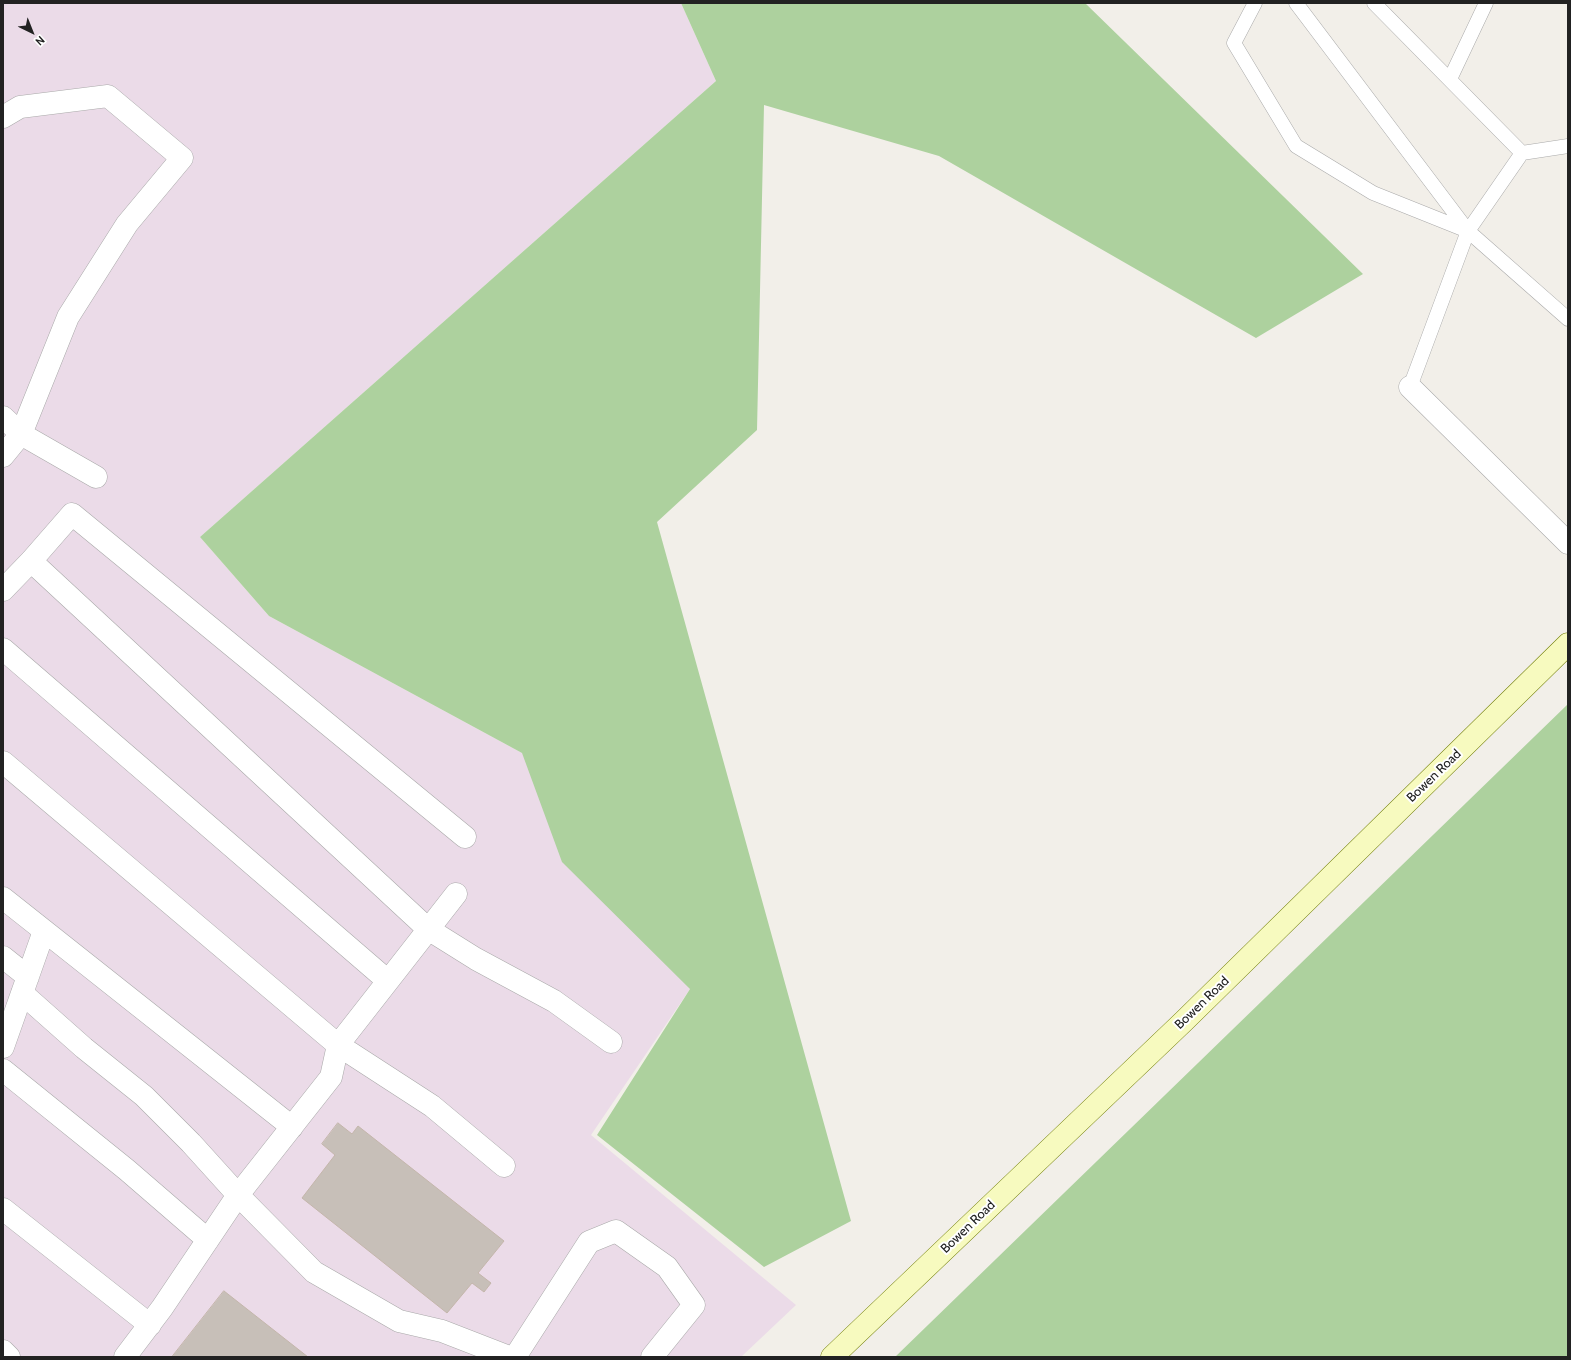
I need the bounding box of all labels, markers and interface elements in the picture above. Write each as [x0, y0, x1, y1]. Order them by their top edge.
north arrow [12, 12, 52, 52]
text: N [33, 33, 48, 49]
street label: Bowen Road [1404, 746, 1464, 806]
street label: Bowen Road [1172, 973, 1232, 1033]
street label: Bowen Road [938, 1197, 998, 1257]

